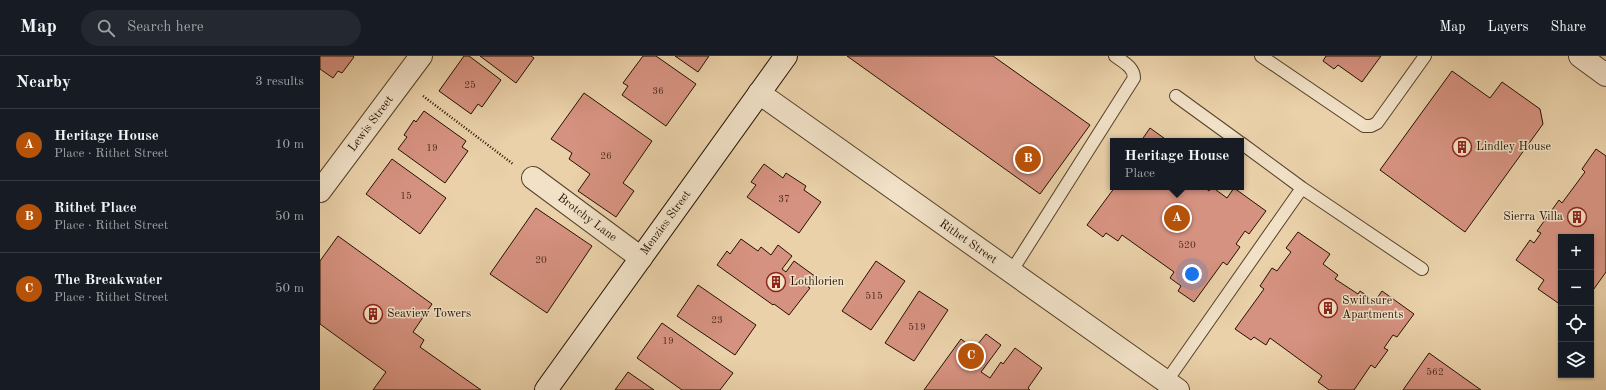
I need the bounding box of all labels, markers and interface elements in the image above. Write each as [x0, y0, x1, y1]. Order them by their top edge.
search box [81, 10, 361, 46]
icon: search [95, 17, 117, 39]
text: Map [20, 18, 57, 37]
text: Search here [127, 20, 204, 35]
text: Map [1440, 20, 1466, 34]
text: Layers [1488, 20, 1529, 34]
text: Share [1551, 20, 1586, 34]
text: Nearby [16, 74, 71, 91]
text: 3 results [255, 75, 304, 88]
house number: 25 [464, 80, 476, 90]
house number: 36 [652, 86, 664, 96]
street label: Lewis Street [346, 94, 396, 154]
text: Heritage House [54, 129, 159, 144]
building icon: Lindley House [1451, 136, 1473, 158]
text: A [24, 138, 34, 151]
text: 10 m [275, 138, 304, 151]
popup [1110, 138, 1244, 190]
place label: Lindley House [1476, 141, 1552, 153]
house number: 19 [426, 143, 438, 153]
pin: B [1015, 144, 1041, 174]
text: Place · Rithet Street [54, 147, 168, 160]
text: Heritage House [1125, 149, 1229, 164]
house number: 26 [600, 151, 612, 161]
text: Place [1125, 167, 1155, 180]
street label: Menzies Street [639, 189, 693, 257]
house number: 15 [400, 191, 412, 201]
street label: Brotchy Lane [555, 192, 619, 244]
house number: 37 [778, 194, 790, 204]
text: Rithet Place [54, 201, 137, 216]
pin: A [1164, 203, 1190, 233]
building icon: Sierra Villa [1566, 206, 1588, 228]
text: B [24, 210, 34, 223]
text: 50 m [275, 210, 304, 223]
place label: Sierra Villa [1503, 211, 1563, 223]
street label: Rithet Street [937, 218, 999, 266]
text: Place · Rithet Street [54, 219, 168, 232]
map controls [1558, 234, 1594, 378]
button: + [1558, 234, 1594, 270]
house number: 520 [1178, 240, 1196, 250]
house number: 20 [535, 255, 547, 265]
your location [1182, 264, 1202, 284]
button: − [1558, 270, 1594, 306]
building icon: Lothlorien [765, 271, 787, 293]
text: The Breakwater [54, 273, 162, 288]
place label: Lothlorien [790, 276, 845, 288]
text: C [25, 282, 33, 295]
text: 50 m [275, 282, 304, 295]
text: Place · Rithet Street [54, 291, 168, 304]
house number: 515 [865, 291, 883, 301]
place label: Swiftsure Apartments [1342, 295, 1403, 321]
building icon: Swiftsure Apartments [1317, 297, 1339, 319]
building icon: Seaview Towers [362, 303, 384, 325]
button: locate [1558, 306, 1594, 342]
place label: Seaview Towers [387, 308, 471, 320]
house number: 23 [711, 315, 723, 325]
house number: 519 [908, 322, 926, 332]
house number: 19 [662, 336, 674, 346]
pin: C [958, 341, 984, 371]
button: layers [1558, 342, 1594, 378]
house number: 562 [1426, 367, 1444, 377]

